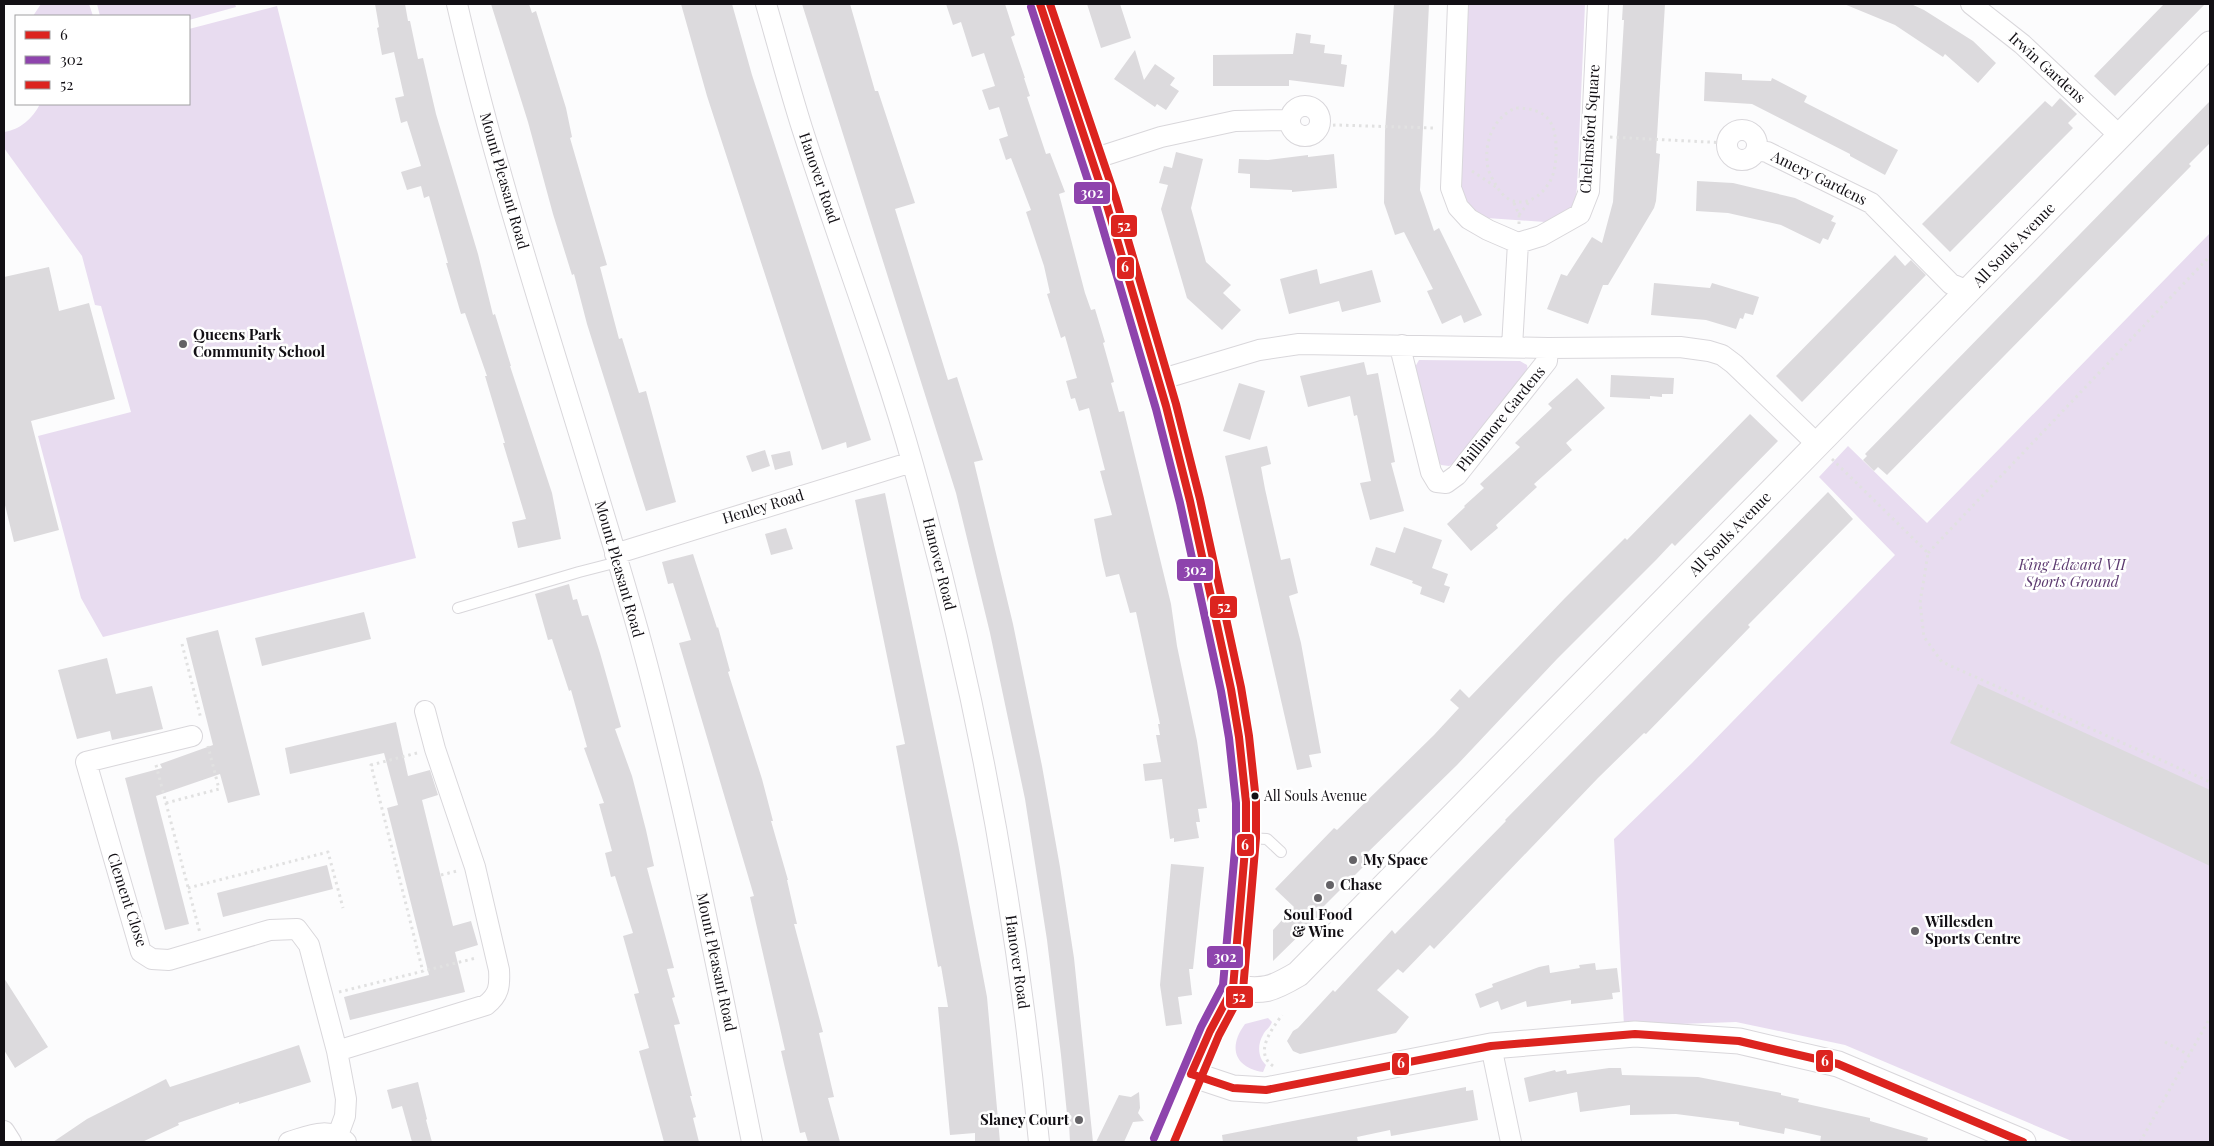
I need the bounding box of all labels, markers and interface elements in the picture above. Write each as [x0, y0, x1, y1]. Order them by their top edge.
legend [15, 15, 190, 105]
text: 6 [60, 24, 68, 44]
street label: Irwin Gardens [2005, 27, 2090, 107]
text: 302 [60, 49, 83, 69]
street label: Chelmsford Square [1575, 64, 1603, 194]
text: 52 [60, 74, 73, 94]
street label: Mount Pleasant Road [476, 110, 534, 252]
street label: Hanover Road [795, 130, 845, 226]
street label: Amery Gardens [1767, 145, 1871, 209]
line badge: 302 [1073, 181, 1111, 205]
text: 302 [1080, 183, 1104, 202]
street label: All Souls Avenue [1967, 198, 2059, 292]
line badge: 52 [1110, 214, 1138, 238]
text: 52 [1117, 216, 1131, 235]
line badge: 6 [1116, 256, 1135, 280]
text: 6 [1121, 257, 1129, 276]
place label: Queens Park Community School [193, 324, 325, 361]
marker: Queens Park Community School [177, 338, 189, 350]
street label: Phillimore Gardens [1451, 361, 1549, 475]
street label: Henley Road [719, 484, 806, 528]
street label: All Souls Avenue [1683, 487, 1775, 581]
street label: Mount Pleasant Road [591, 498, 649, 640]
street label: Hanover Road [919, 515, 961, 612]
park label: King Edward VII Sports Ground [2017, 554, 2127, 591]
line badge: 302 [1176, 558, 1214, 582]
text: 302 [1183, 560, 1207, 579]
line badge: 52 [1209, 595, 1238, 619]
text: 52 [1217, 597, 1231, 616]
place label: All Souls Avenue [1263, 786, 1367, 805]
marker: All Souls Avenue [1250, 791, 1260, 801]
line badge: 6 [1236, 833, 1255, 857]
text: 6 [1241, 835, 1249, 854]
place label: My Space [1363, 849, 1428, 869]
street label: Clement Close [103, 850, 153, 949]
marker: My Space [1347, 854, 1359, 866]
place label: Chase [1340, 874, 1382, 894]
marker: Chase [1324, 879, 1336, 891]
street label: Mount Pleasant Road [692, 891, 742, 1033]
marker: Soul Food & Wine [1312, 892, 1324, 904]
place label: Soul Food & Wine [1284, 904, 1352, 941]
place label: Willesden Sports Centre [1924, 911, 2021, 948]
street label: Hanover Road [1001, 914, 1035, 1010]
marker: Willesden Sports Centre [1909, 925, 1921, 937]
line badge: 302 [1206, 945, 1244, 969]
text: 302 [1213, 947, 1237, 966]
line badge: 52 [1225, 985, 1254, 1009]
text: 52 [1232, 987, 1246, 1006]
line badge: 6 [1815, 1049, 1834, 1073]
text: 6 [1821, 1051, 1829, 1070]
line badge: 6 [1391, 1052, 1410, 1076]
text: 6 [1397, 1053, 1405, 1072]
place label: Slaney Court [980, 1109, 1070, 1129]
marker: Slaney Court [1073, 1114, 1085, 1126]

